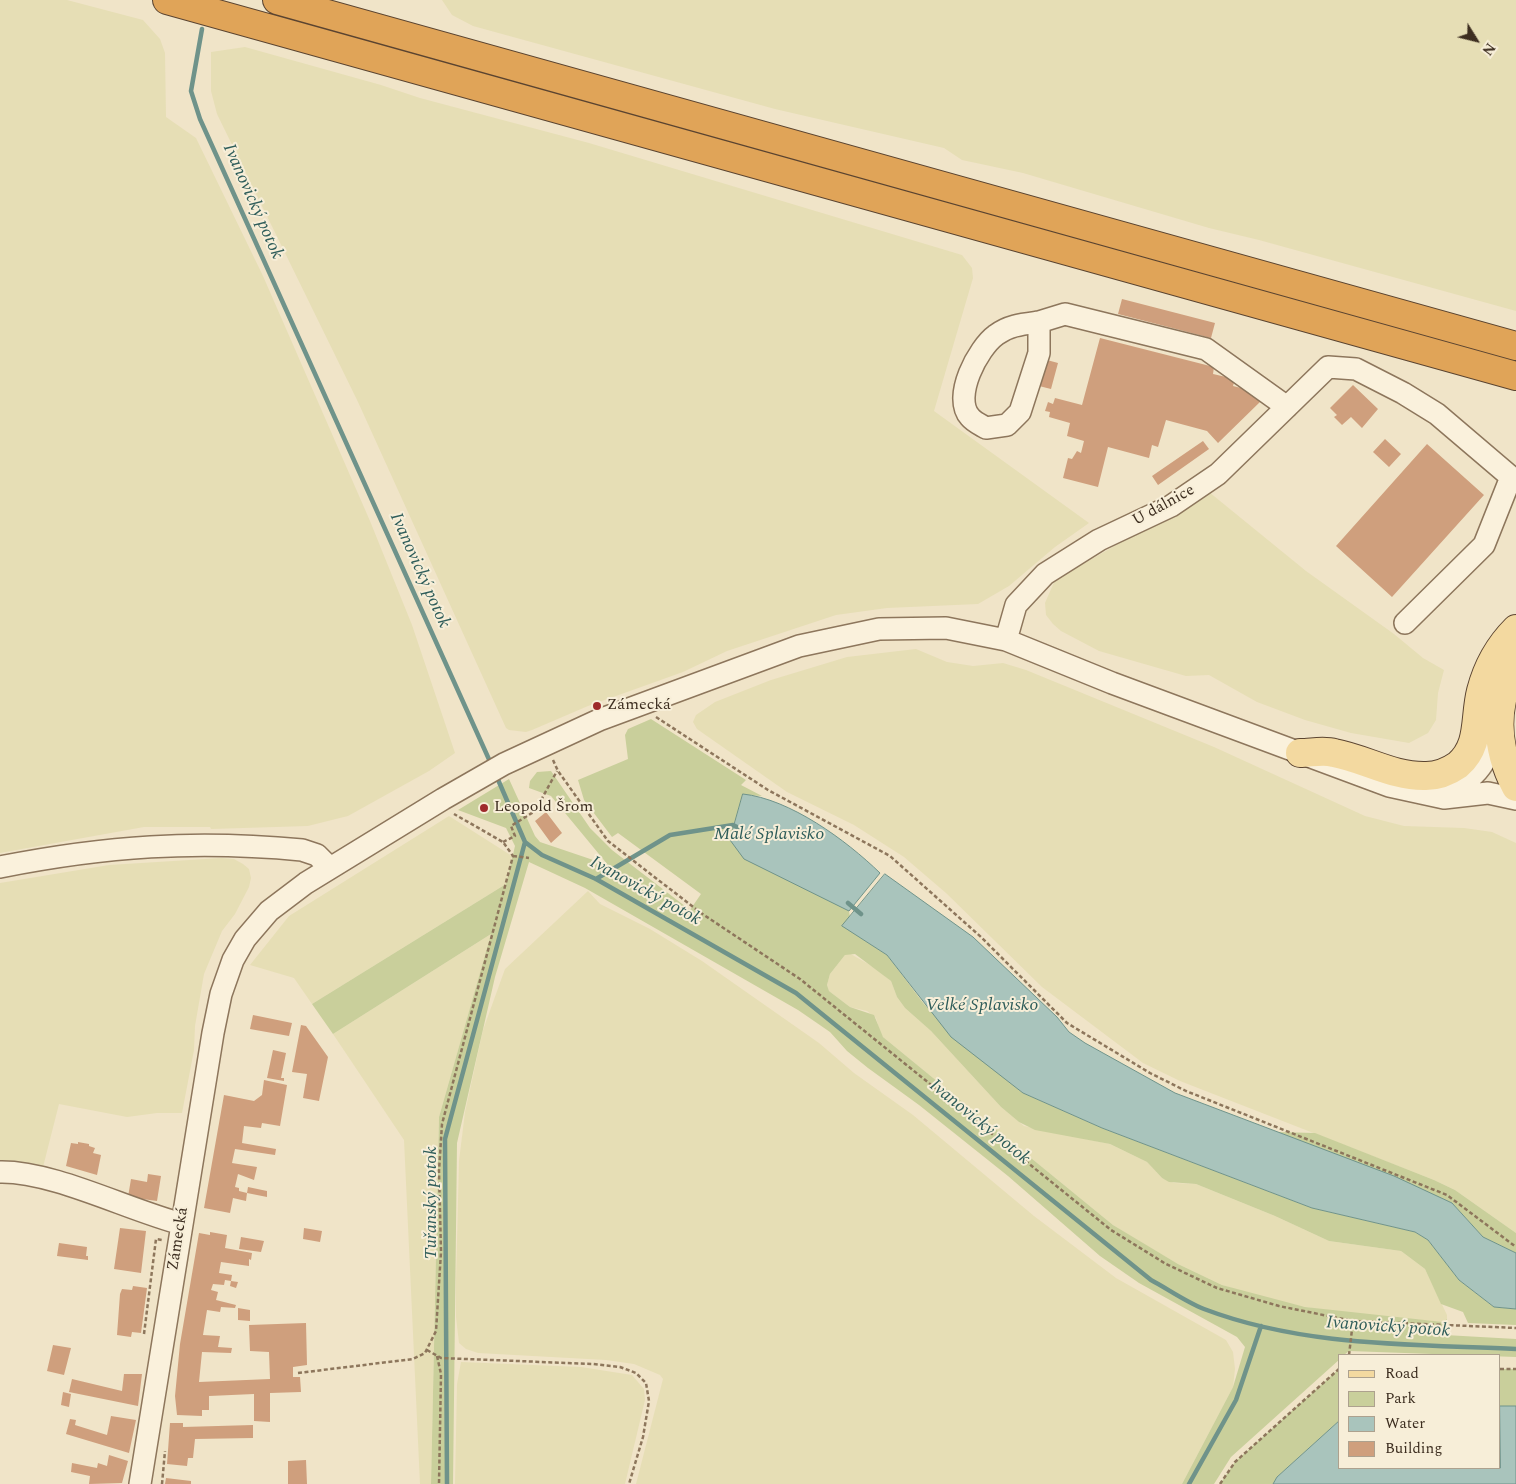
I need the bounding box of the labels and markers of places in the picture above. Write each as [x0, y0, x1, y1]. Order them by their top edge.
place label: Zámecká [607, 696, 671, 716]
marker: Zámecká [591, 700, 603, 712]
place label: Leopold Šrom [494, 798, 593, 818]
marker: Leopold Šrom [478, 802, 490, 814]

